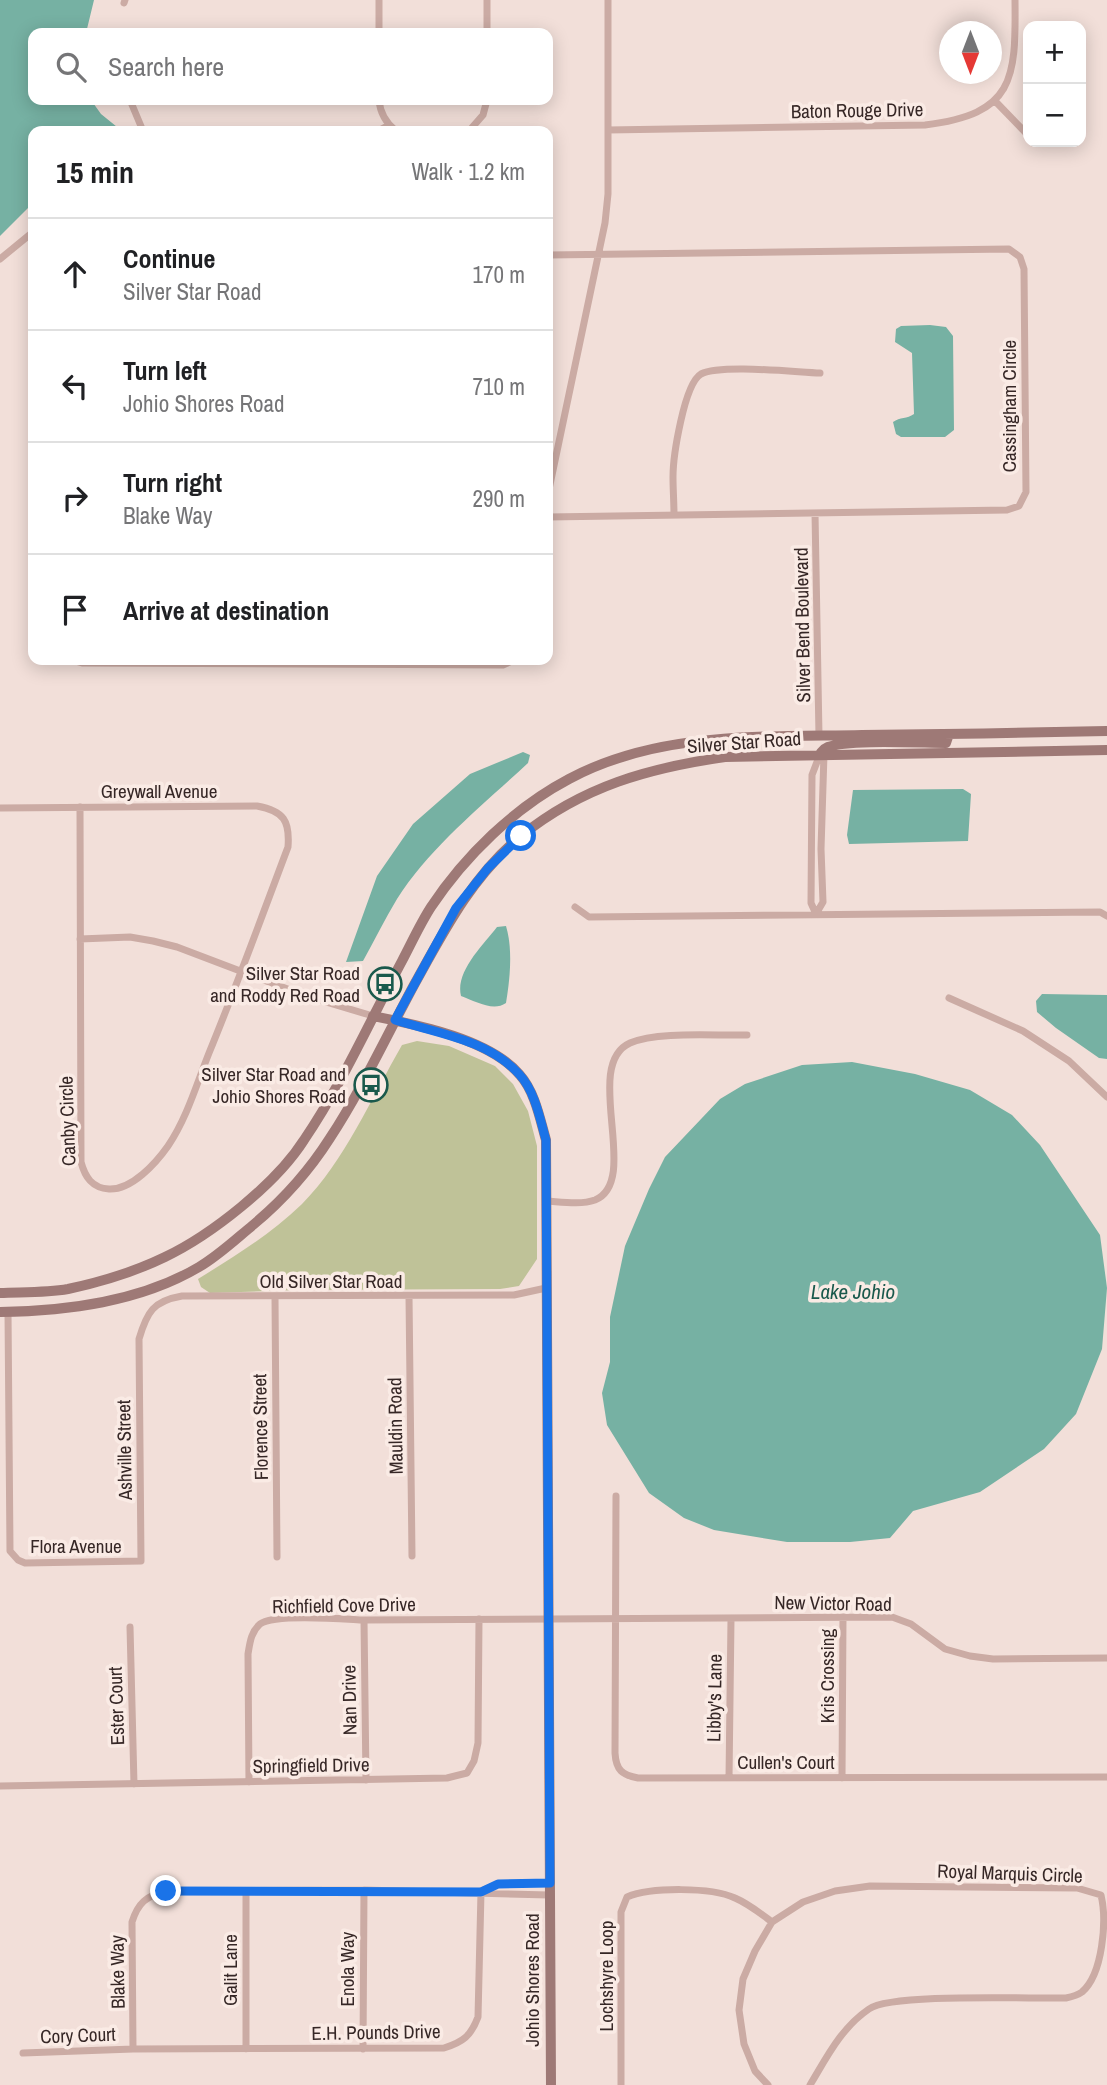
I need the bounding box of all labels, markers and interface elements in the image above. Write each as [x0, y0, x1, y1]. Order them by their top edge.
north arrow [939, 21, 1002, 84]
map controls [1023, 21, 1086, 147]
button: + [1023, 21, 1086, 84]
search box [28, 28, 553, 105]
icon: search [52, 48, 90, 86]
text: Search here [108, 49, 224, 84]
button: − [1023, 84, 1086, 147]
street label: Baton Rouge Drive [791, 96, 923, 124]
text: 15 min [56, 152, 134, 192]
text: Walk · 1.2 km [411, 156, 525, 187]
text: Continue [123, 241, 215, 276]
icon: ahead [56, 255, 94, 293]
text: 170 m [473, 259, 525, 290]
text: Silver Star Road [123, 276, 261, 307]
street label: Cassingham Circle [996, 340, 1022, 472]
text: Turn left [123, 353, 207, 388]
icon: left [56, 367, 94, 405]
text: 710 m [473, 371, 525, 402]
text: Johio Shores Road [123, 388, 284, 419]
text: Turn right [123, 465, 222, 500]
icon: right [56, 479, 94, 517]
text: 290 m [473, 483, 525, 514]
text: Blake Way [123, 500, 212, 531]
street label: Silver Bend Boulevard [788, 547, 816, 703]
icon: arrive [56, 591, 94, 629]
text: Arrive at destination [123, 593, 329, 628]
street label: Silver Star Road [686, 725, 802, 759]
street label: Greywall Avenue [101, 778, 217, 804]
route start [505, 820, 536, 851]
place label: Silver Star Road and Roddy Red Road [210, 960, 360, 1008]
bus stop icon: Silver Star Road and Roddy Red Road [366, 965, 404, 1003]
place label: Silver Star Road and Johio Shores Road [201, 1061, 346, 1109]
bus stop icon: Silver Star Road and Johio Shores Road [352, 1066, 390, 1104]
street label: Canby Circle [52, 1076, 82, 1166]
street label: Old Silver Star Road [260, 1268, 402, 1294]
water label: Lake Johio [811, 1277, 895, 1306]
street label: Florence Street [246, 1373, 274, 1480]
street label: Mauldin Road [381, 1377, 409, 1475]
street label: Ashville Street [110, 1399, 138, 1501]
street label: Flora Avenue [30, 1533, 122, 1559]
street label: New Victor Road [774, 1589, 892, 1617]
street label: Richfield Cove Drive [272, 1591, 416, 1619]
street label: Kris Crossing [814, 1628, 840, 1723]
street label: Libby's Lane [700, 1654, 728, 1742]
street label: Nan Drive [335, 1665, 363, 1735]
street label: Ester Court [102, 1666, 130, 1746]
street label: Cullen's Court [737, 1749, 835, 1775]
street label: Springfield Drive [252, 1751, 370, 1779]
street label: Royal Marquis Circle [937, 1857, 1083, 1889]
route end [150, 1875, 181, 1906]
street label: Johio Shores Road [519, 1913, 545, 2047]
street label: Lochshyre Loop [593, 1921, 619, 2031]
street label: Enola Way [334, 1931, 360, 2006]
street label: Galit Lane [217, 1934, 243, 2006]
street label: Blake Way [103, 1935, 131, 2009]
street label: E.H. Pounds Drive [311, 2018, 441, 2046]
street label: Cory Court [40, 2021, 117, 2049]

